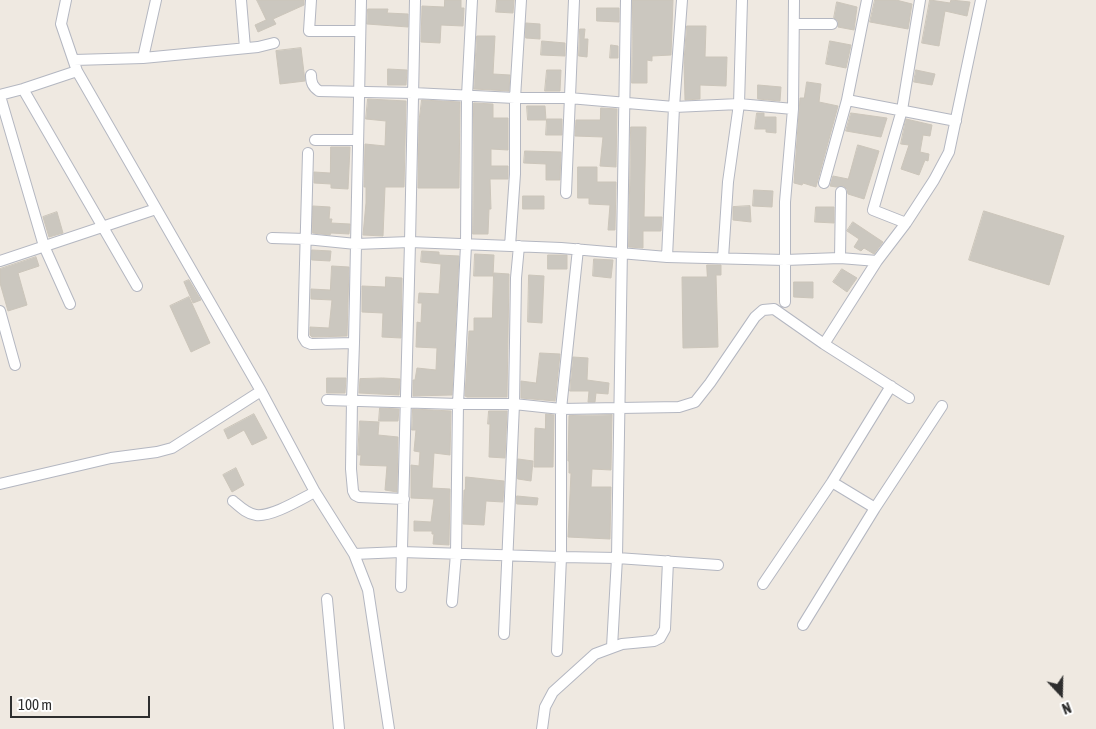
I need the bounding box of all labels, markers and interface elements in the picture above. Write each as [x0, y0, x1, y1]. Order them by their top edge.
north arrow [1036, 669, 1086, 719]
scale bar [12, 686, 152, 718]
text: 100 m [18, 696, 52, 713]
text: N [1060, 699, 1073, 717]

